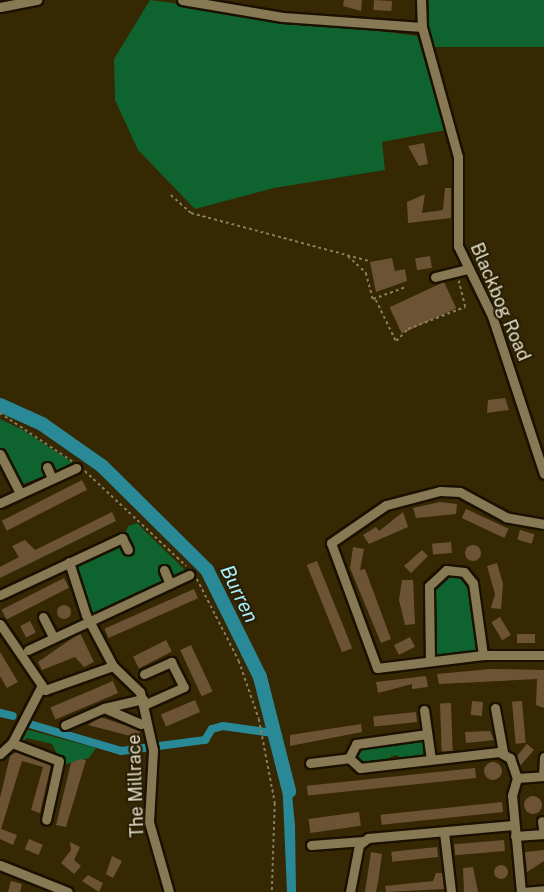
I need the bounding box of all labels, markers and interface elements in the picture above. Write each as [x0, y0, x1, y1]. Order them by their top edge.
street label: Blackbog Road [465, 240, 535, 364]
water label: Burren [215, 561, 263, 627]
street label: The Millrace [123, 734, 149, 838]

